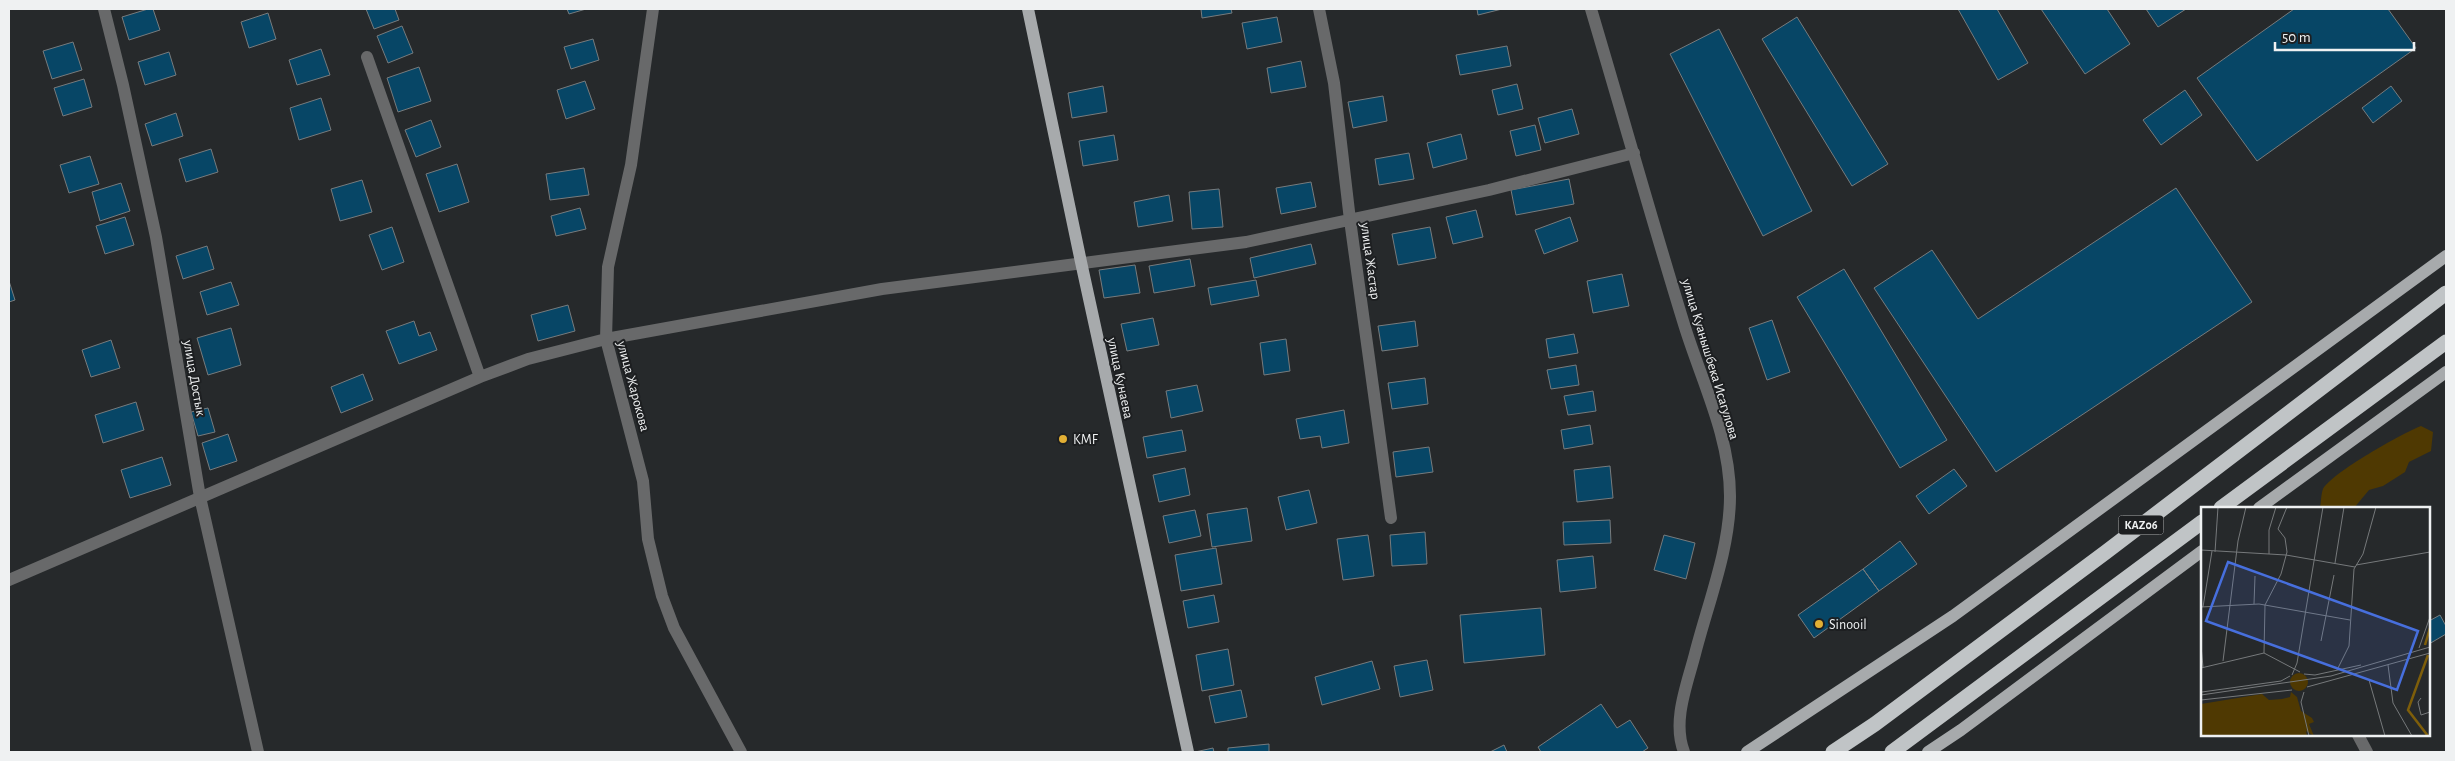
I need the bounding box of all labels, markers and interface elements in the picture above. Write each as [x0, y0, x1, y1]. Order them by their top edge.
scale bar [2275, 20, 2414, 52]
text: 50 m [2282, 30, 2311, 45]
street label: улица Жастар [1358, 221, 1382, 301]
street label: улица Куанышбека Исагулова [1679, 276, 1741, 442]
street label: улица Кунаева [1104, 335, 1136, 421]
street label: улица Достык [180, 338, 208, 418]
street label: улица Жарокова [614, 339, 652, 434]
marker: KMF [1057, 433, 1069, 445]
place label: KMF [1073, 433, 1099, 447]
inset map [2201, 507, 2430, 736]
road number: KАZ06 [2118, 516, 2164, 534]
marker: Sinooil [1813, 618, 1825, 630]
place label: Sinooil [1829, 618, 1867, 632]

